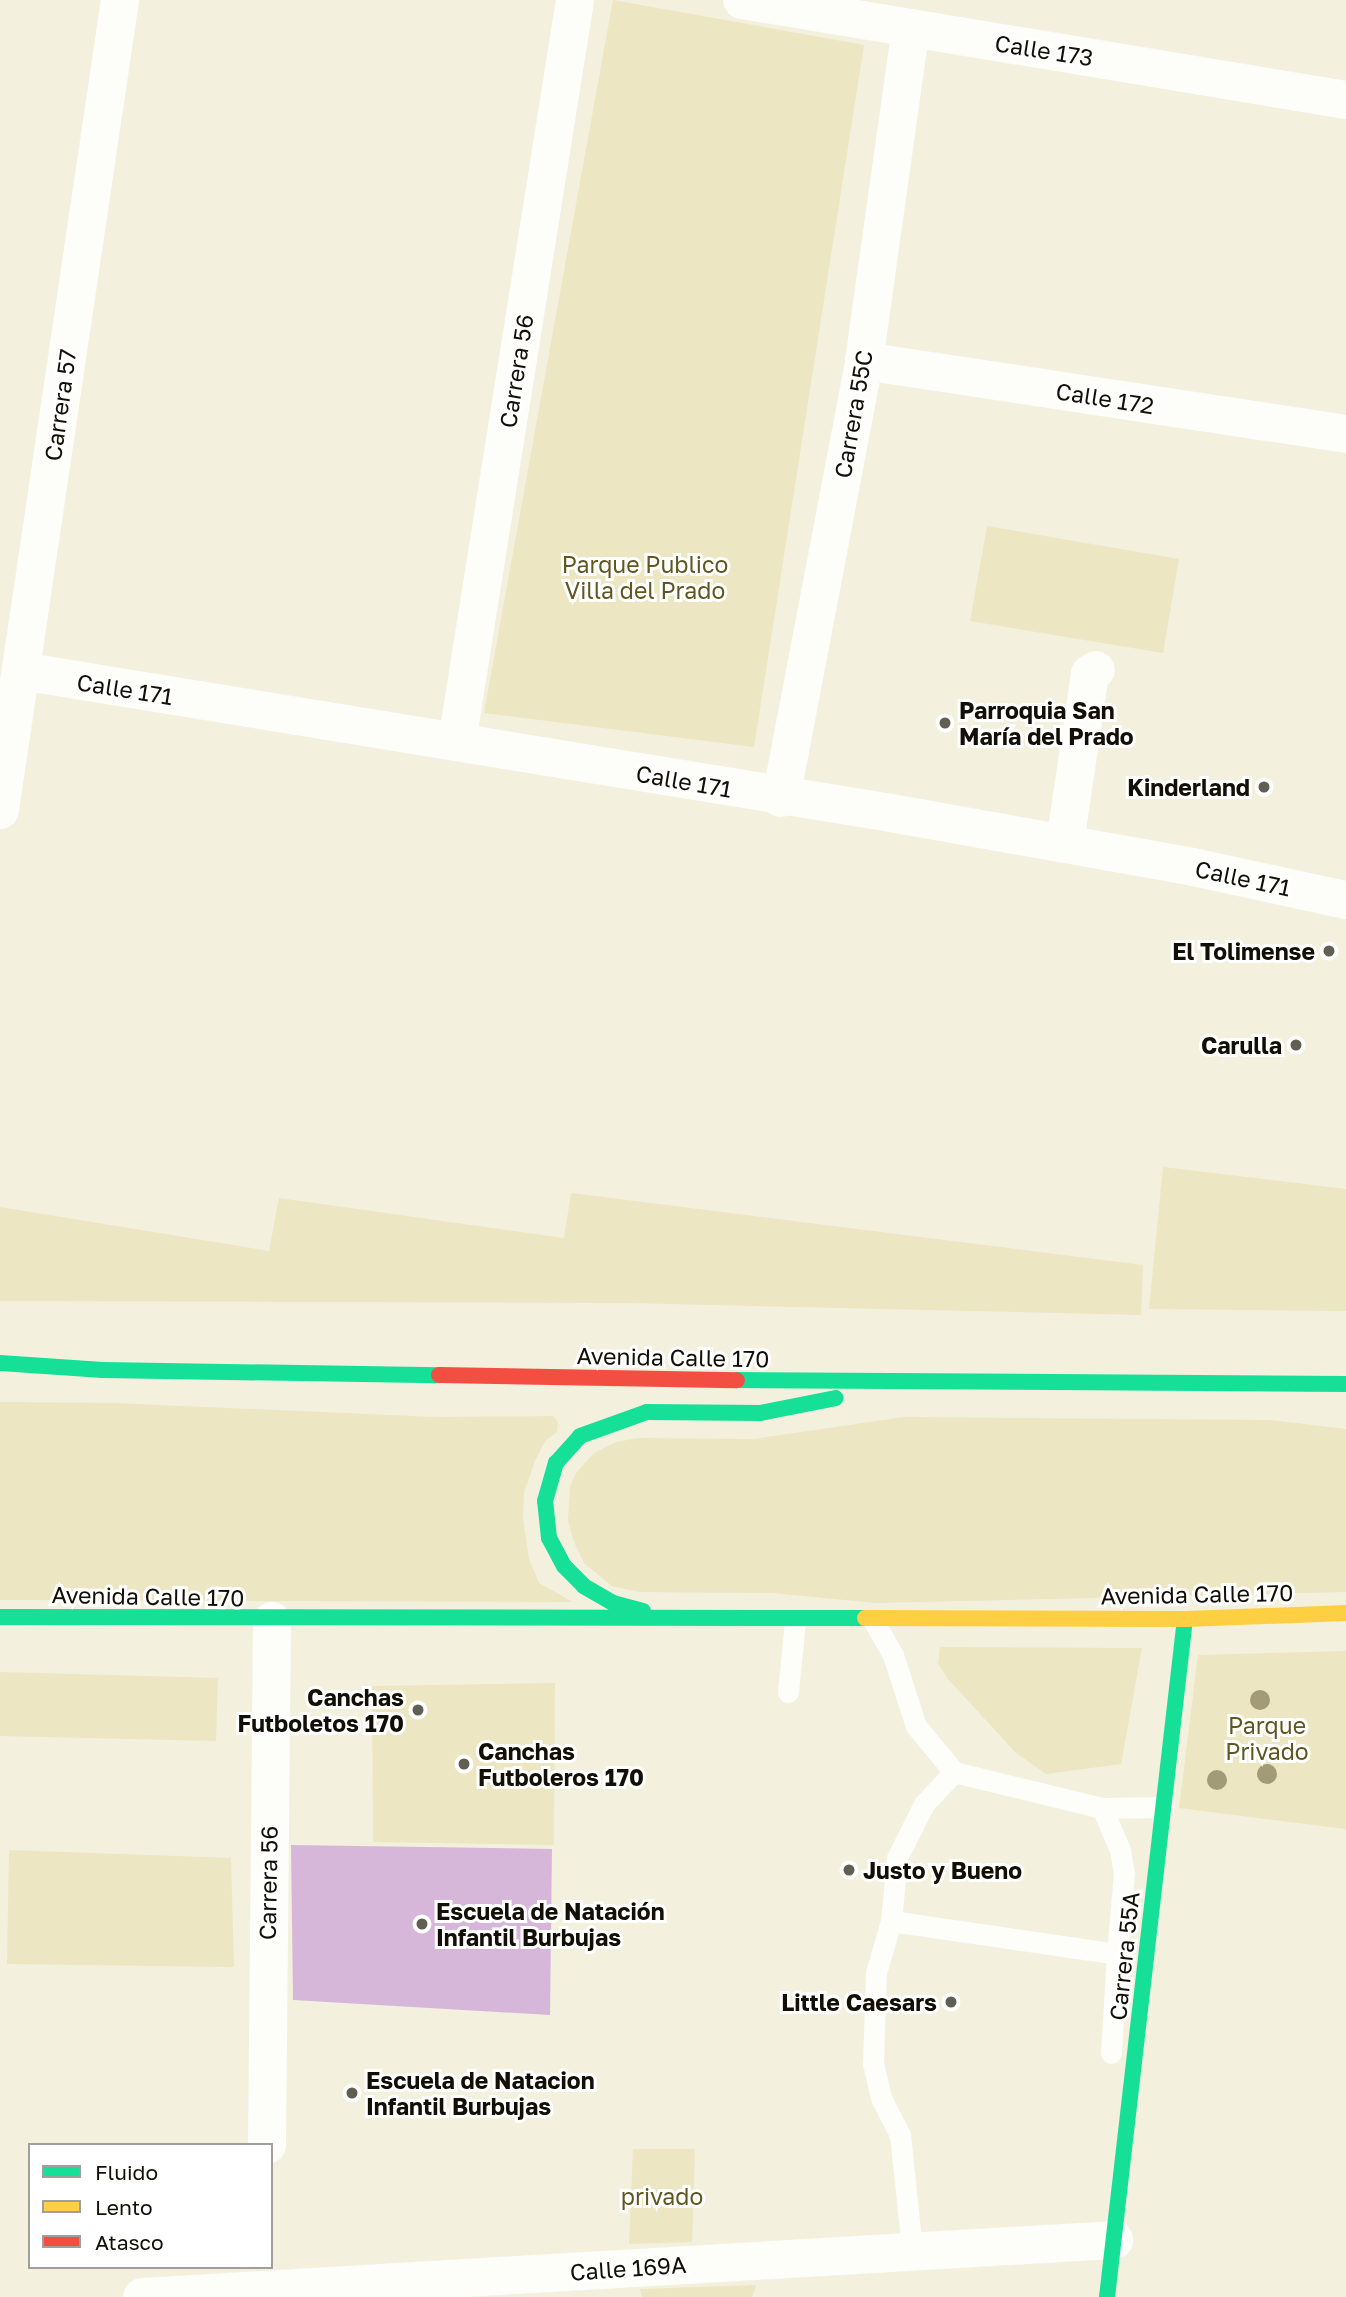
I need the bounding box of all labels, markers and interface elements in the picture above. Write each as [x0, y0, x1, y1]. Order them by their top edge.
street label: Calle 173 [993, 29, 1095, 71]
street label: Carrera 56 [493, 312, 539, 430]
street label: Carrera 57 [38, 347, 82, 463]
street label: Carrera 55C [828, 348, 878, 480]
street label: Calle 172 [1054, 377, 1156, 419]
park label: Parque Publico Villa del Prado [562, 550, 728, 604]
street label: Calle 171 [75, 668, 175, 710]
place label: Parroquia San María del Prado [959, 696, 1134, 750]
marker: Parroquia San María del Prado [937, 715, 953, 731]
street label: Calle 171 [634, 759, 734, 803]
place label: Kinderland [1127, 773, 1250, 801]
marker: Kinderland [1256, 779, 1272, 795]
street label: Calle 171 [1193, 854, 1293, 902]
place label: El Tolimense [1172, 937, 1315, 965]
marker: El Tolimense [1321, 943, 1337, 959]
place label: Carulla [1201, 1031, 1282, 1059]
marker: Carulla [1288, 1037, 1304, 1053]
street label: Avenida Calle 170 [576, 1342, 770, 1372]
street label: Avenida Calle 170 [1100, 1579, 1294, 1609]
street label: Avenida Calle 170 [51, 1581, 245, 1611]
place label: Canchas Futboletos 170 [237, 1683, 404, 1737]
marker: Canchas Futboletos 170 [410, 1702, 426, 1718]
park label: Parque Privado [1225, 1711, 1309, 1765]
place label: Canchas Futboleros 170 [478, 1737, 644, 1791]
marker: Canchas Futboleros 170 [456, 1756, 472, 1772]
street label: Carrera 56 [253, 1826, 283, 1940]
place label: Justo y Bueno [863, 1856, 1022, 1884]
marker: Justo y Bueno [841, 1862, 857, 1878]
street label: Carrera 55A [1104, 1890, 1144, 2022]
place label: Escuela de Natación Infantil Burbujas [436, 1897, 665, 1951]
marker: Escuela de Natación Infantil Burbujas [414, 1916, 430, 1932]
place label: Little Caesars [781, 1988, 937, 2016]
marker: Little Caesars [943, 1994, 959, 2010]
place label: Escuela de Natacion Infantil Burbujas [366, 2066, 595, 2120]
marker: Escuela de Natacion Infantil Burbujas [344, 2085, 360, 2101]
legend [28, 2143, 273, 2269]
text: Fluido [95, 2159, 158, 2185]
park label: privado [621, 2182, 703, 2210]
text: Lento [95, 2194, 153, 2220]
text: Atasco [95, 2229, 164, 2255]
street label: Calle 169A [569, 2250, 687, 2286]

